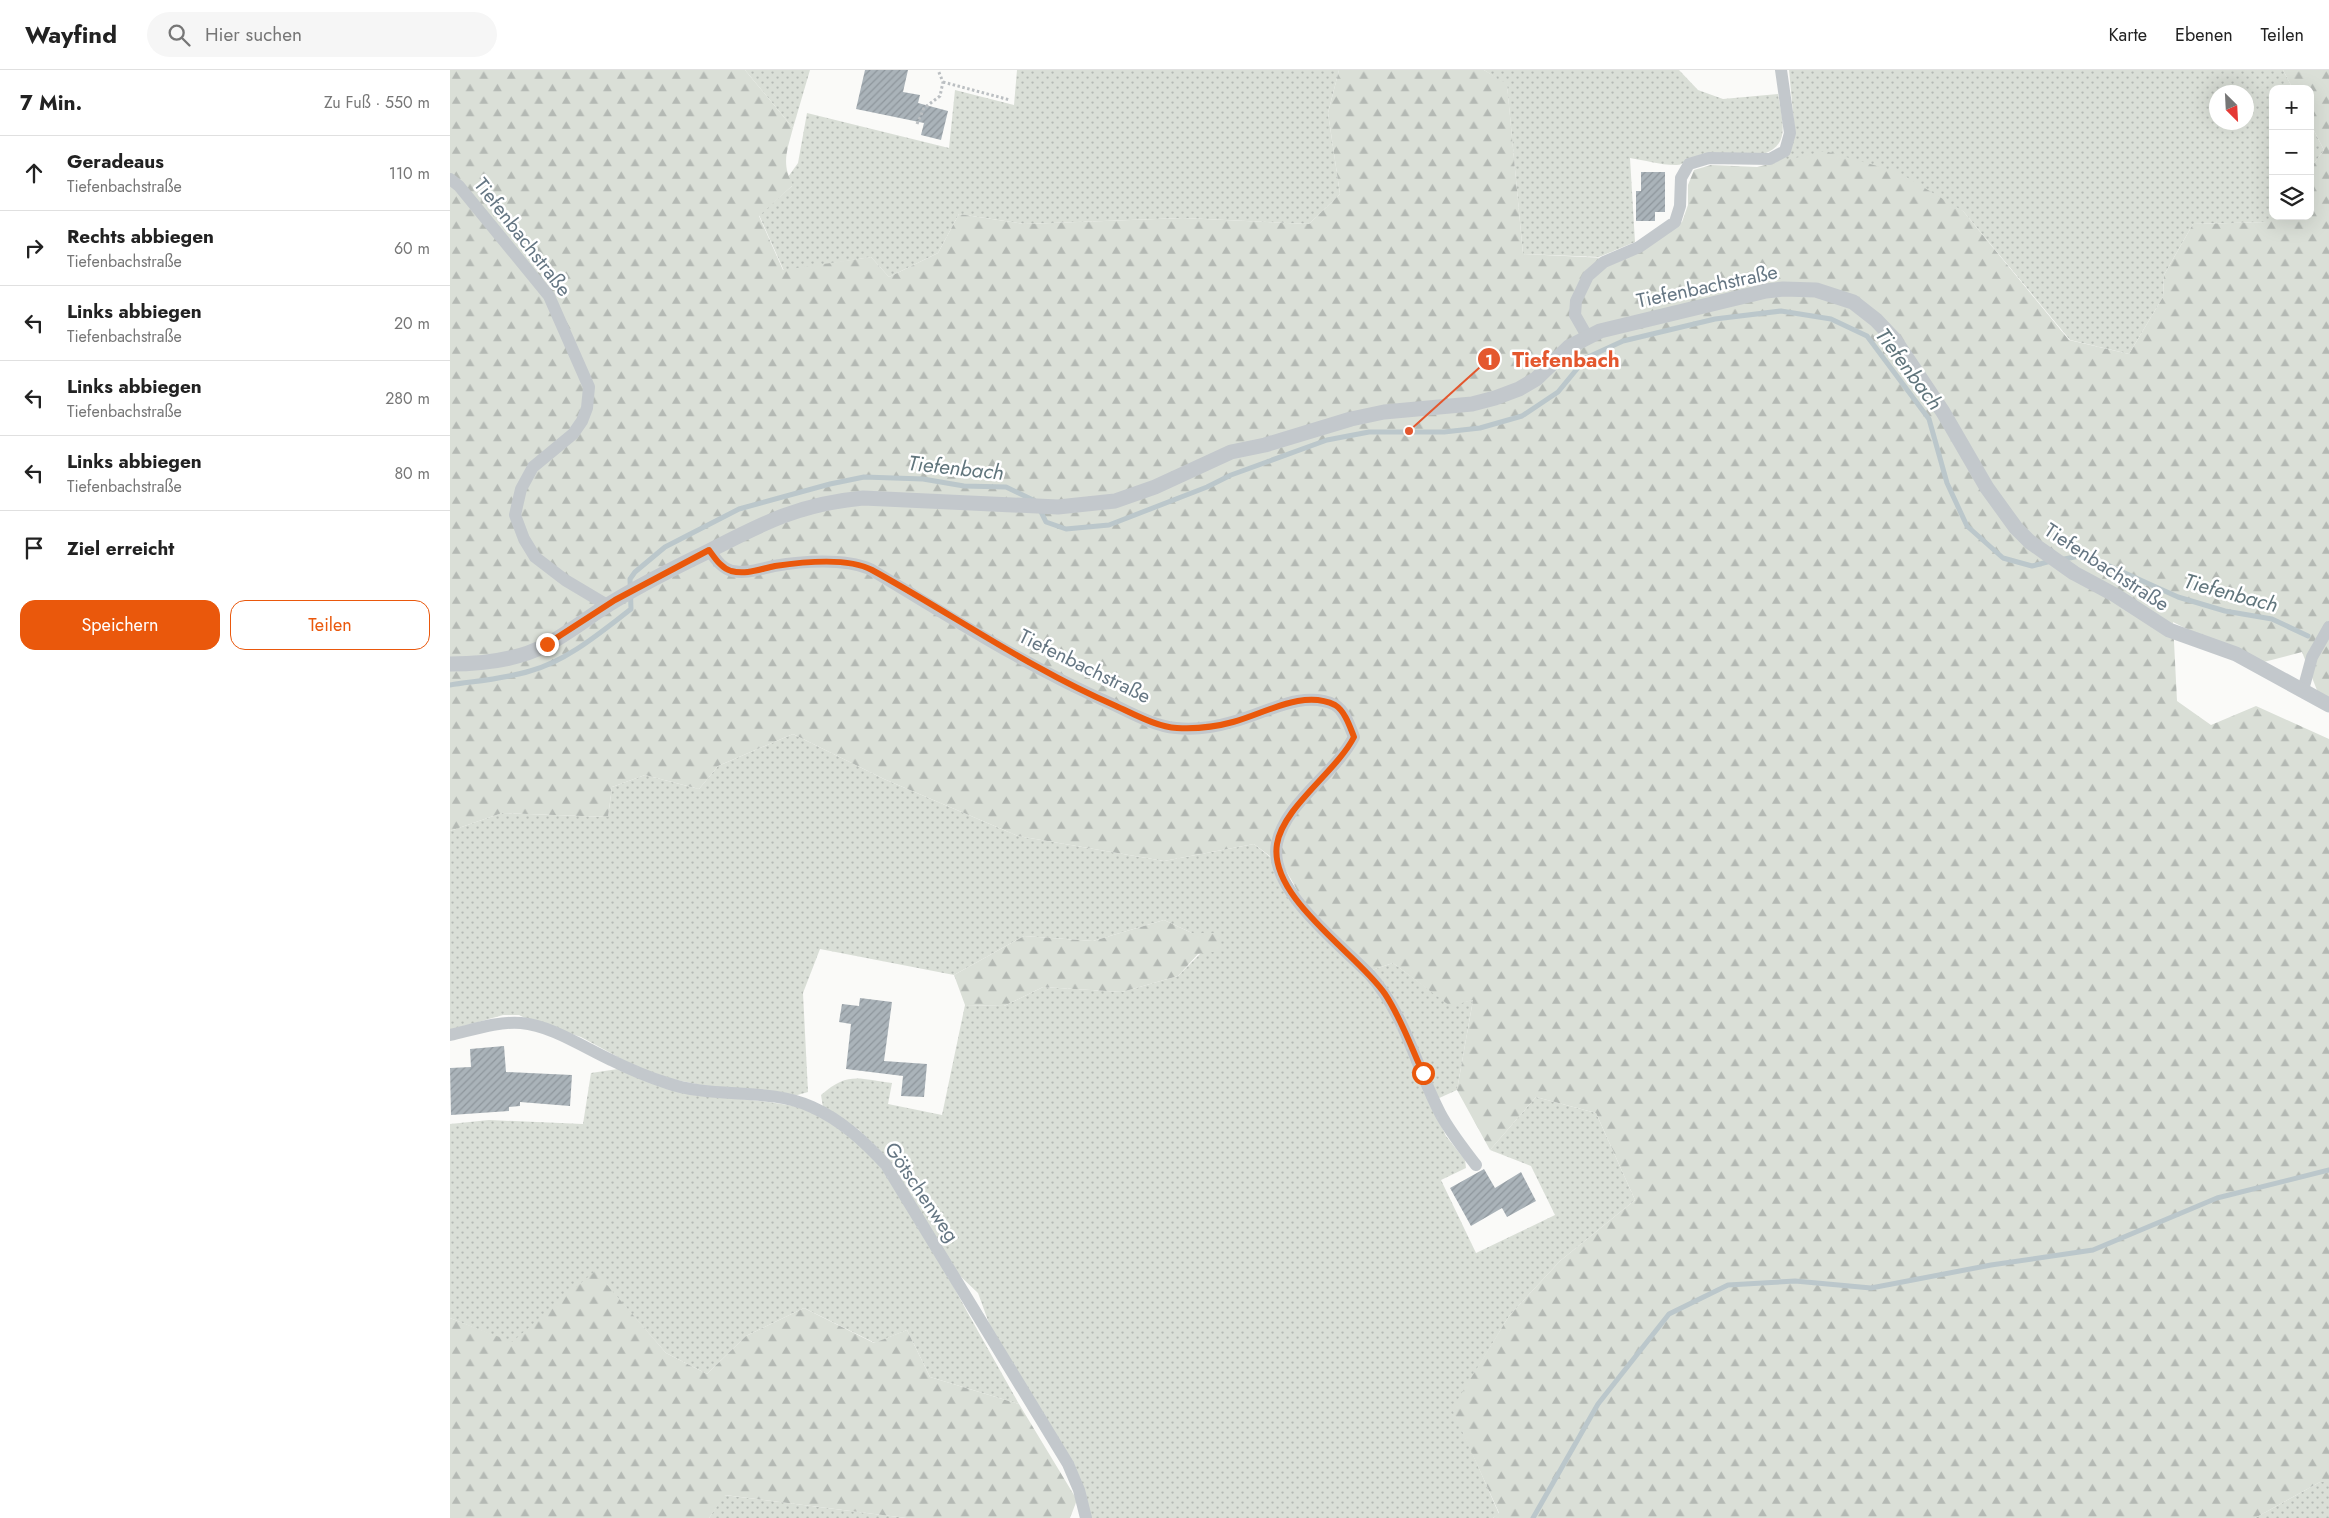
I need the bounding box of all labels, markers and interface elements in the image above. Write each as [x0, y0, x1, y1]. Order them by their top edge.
search box [147, 12, 497, 57]
text: Wayfind [25, 17, 117, 52]
icon: search [165, 21, 193, 49]
text: Hier suchen [205, 21, 302, 48]
text: Karte [2108, 22, 2147, 48]
text: Ebenen [2175, 22, 2233, 48]
text: Teilen [2261, 22, 2304, 48]
north arrow [2209, 85, 2254, 130]
map controls [2269, 85, 2314, 220]
button: + [2269, 85, 2314, 130]
text: 7 Min. [20, 88, 82, 118]
text: Zu Fuß · 550 m [324, 91, 430, 114]
button: − [2269, 130, 2314, 175]
text: Geradeaus [67, 148, 164, 175]
icon: ahead [20, 159, 48, 187]
text: 110 m [389, 162, 430, 185]
street label: Tiefenbachstraße [467, 172, 578, 303]
text: Tiefenbachstraße [67, 175, 182, 198]
button: layers [2269, 175, 2314, 220]
text: Rechts abbiegen [67, 223, 214, 250]
icon: right [20, 234, 48, 262]
text: 60 m [394, 237, 430, 260]
text: Tiefenbachstraße [67, 250, 182, 273]
street label: Tiefenbachstraße [1634, 257, 1780, 316]
text: Links abbiegen [67, 298, 202, 325]
icon: left [20, 309, 48, 337]
text: 20 m [394, 312, 430, 335]
water label: Tiefenbach [1868, 322, 1950, 416]
text: Tiefenbachstraße [67, 325, 182, 348]
callout: Tiefenbach [1477, 341, 1629, 377]
text: Tiefenbach [1512, 345, 1620, 375]
text: 1 [1485, 349, 1493, 371]
text: Links abbiegen [67, 373, 202, 400]
icon: left [20, 384, 48, 412]
text: 280 m [385, 387, 430, 410]
text: Tiefenbachstraße [67, 400, 182, 423]
text: Links abbiegen [67, 448, 202, 475]
water label: Tiefenbach [907, 448, 1005, 488]
icon: left [20, 459, 48, 487]
text: 80 m [394, 462, 430, 485]
text: Tiefenbachstraße [67, 475, 182, 498]
street label: Tiefenbachstraße [2039, 516, 2175, 619]
icon: arrive [20, 534, 48, 562]
text: Ziel erreicht [67, 535, 174, 562]
water label: Tiefenbach [2181, 566, 2281, 620]
button: Speichern [20, 600, 220, 650]
button: Teilen [230, 600, 430, 650]
street label: Tiefenbachstraße [1014, 622, 1156, 711]
route end [536, 633, 559, 656]
route start [1412, 1062, 1435, 1085]
street label: Götschenweg [877, 1136, 966, 1248]

